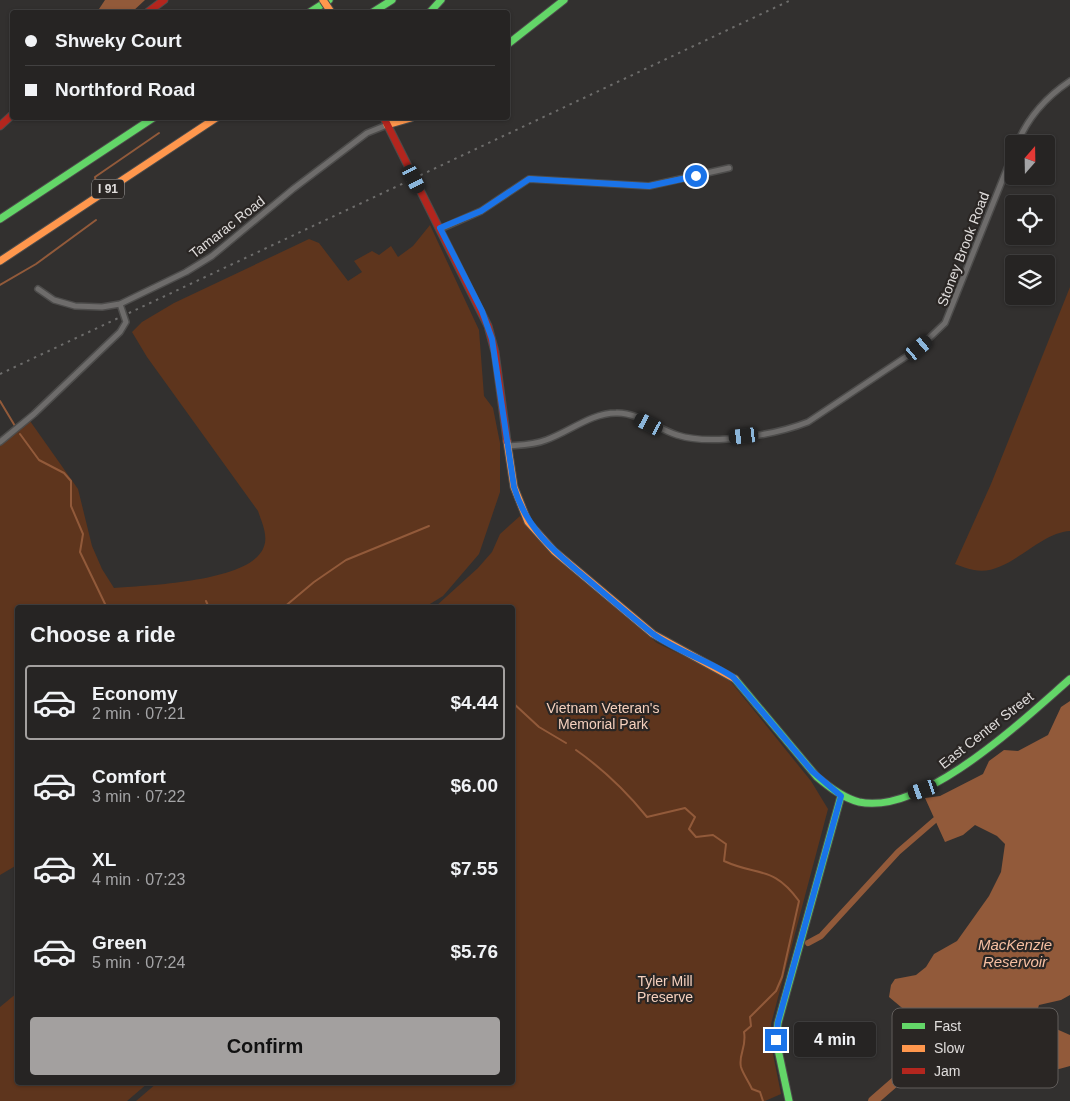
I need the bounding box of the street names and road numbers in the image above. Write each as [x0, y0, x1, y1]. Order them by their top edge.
road number: I 91 [92, 180, 124, 198]
street label: Stoney Brook Road [934, 189, 992, 309]
street label: Tamarac Road [186, 193, 268, 261]
street label: East Center Street [936, 688, 1036, 772]

